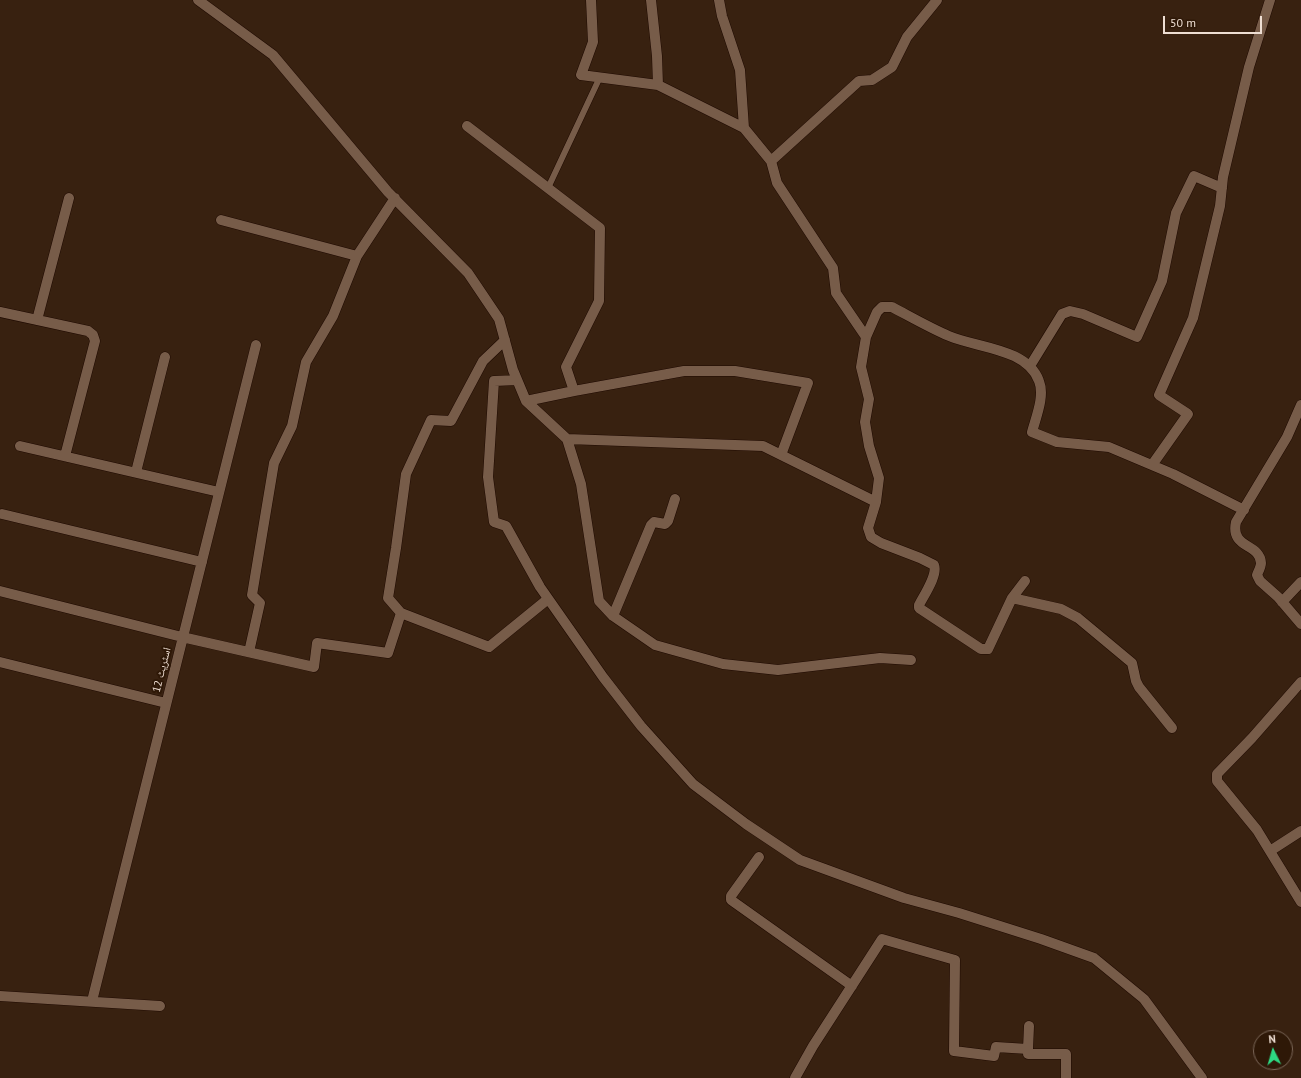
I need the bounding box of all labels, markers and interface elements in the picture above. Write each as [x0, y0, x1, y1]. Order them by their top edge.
scale bar [1165, 8, 1264, 34]
text: 50 m [1170, 15, 1196, 30]
street label: اسٹریٹ 12 [150, 646, 174, 694]
north arrow [1253, 1030, 1293, 1070]
text: N [1268, 1032, 1276, 1046]

